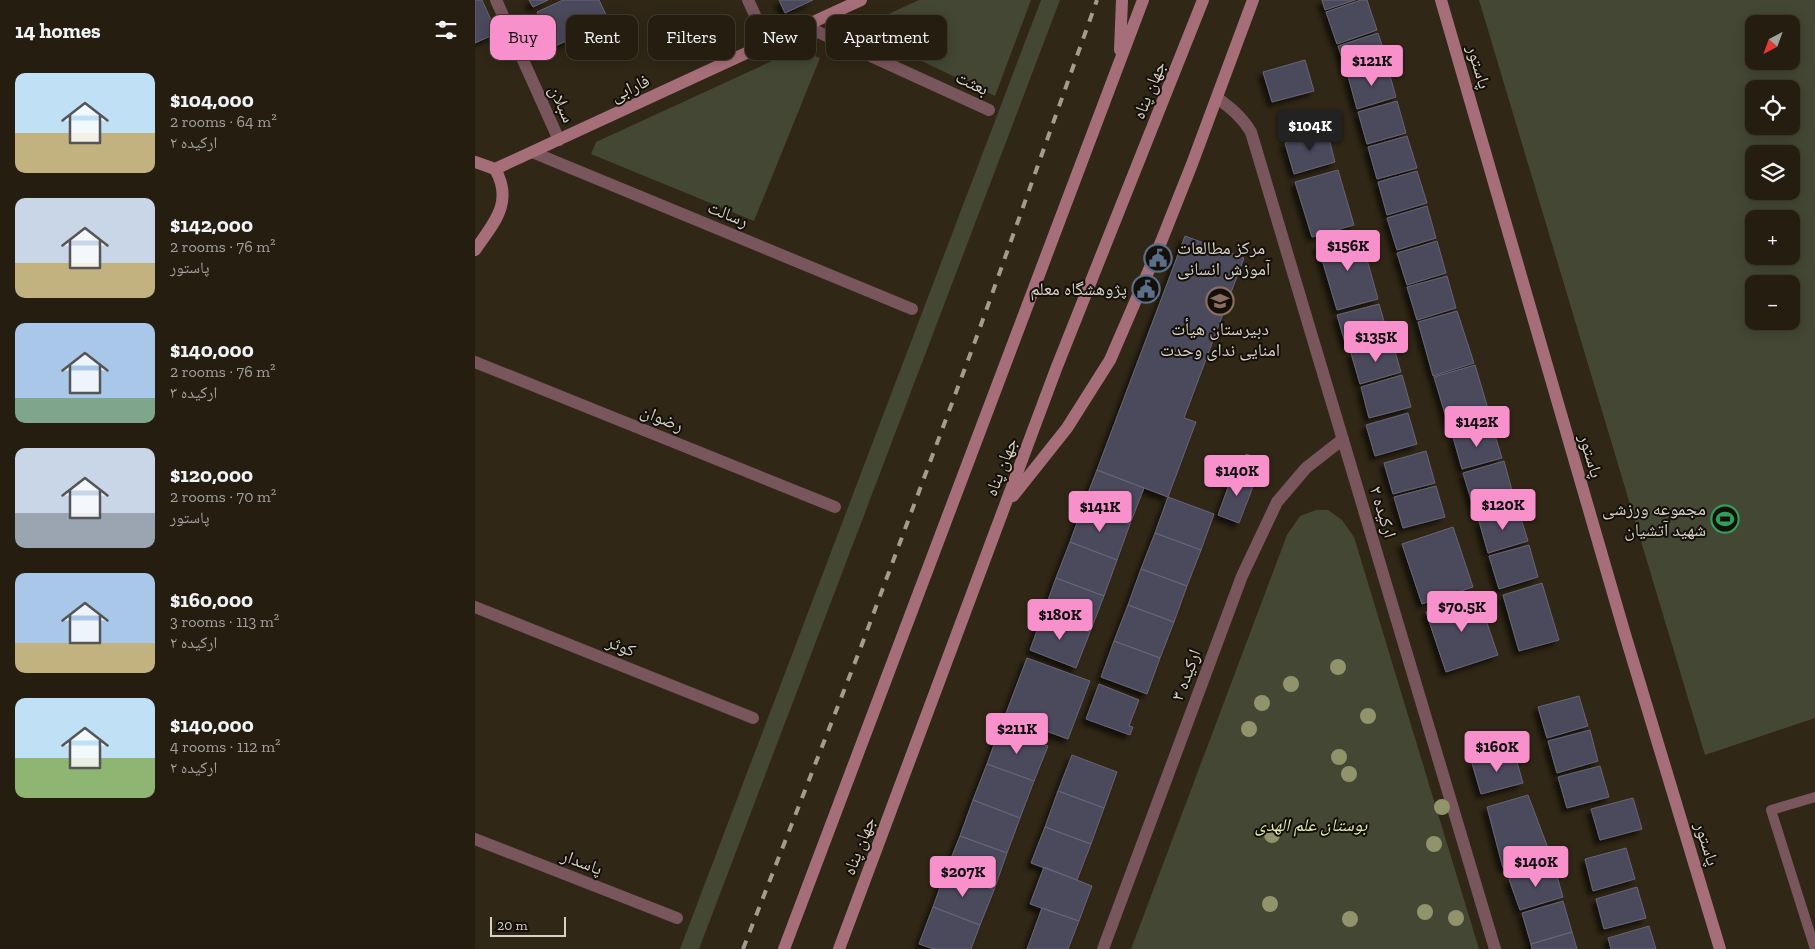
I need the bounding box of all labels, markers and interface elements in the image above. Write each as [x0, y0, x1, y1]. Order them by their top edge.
chip: Buy [490, 15, 556, 60]
chip: Rent [566, 15, 638, 60]
chip: Filters [648, 15, 735, 60]
chip: New [745, 15, 816, 60]
chip: Apartment [826, 15, 947, 60]
north arrow [1745, 15, 1800, 70]
map controls [1745, 15, 1800, 330]
icon: filters [432, 16, 460, 44]
text: 14 homes [15, 18, 101, 43]
street label: پاستور [1462, 42, 1496, 91]
pin: $121K [1337, 44, 1407, 87]
text: $121K [1352, 51, 1392, 70]
street label: جهان پناه [1127, 58, 1171, 122]
street label: بعثت [952, 66, 992, 100]
street label: فارابی [607, 69, 653, 107]
button: locate [1745, 80, 1800, 135]
street label: سبلان [544, 82, 580, 126]
text: $104,000 [170, 87, 254, 112]
icon: home [55, 93, 115, 153]
pin: $104K [1275, 110, 1345, 152]
text: 2 rooms · 64 m² [170, 112, 277, 131]
text: $104K [1288, 116, 1332, 135]
text: ارکیده ۲ [170, 133, 217, 152]
button: layers [1745, 145, 1800, 200]
street label: رسالت [704, 196, 752, 232]
button: + [1745, 210, 1800, 265]
text: $142,000 [170, 212, 253, 237]
icon: home [55, 218, 115, 278]
pin: $156K [1313, 230, 1383, 272]
text: $156K [1327, 236, 1369, 255]
text: 2 rooms · 76 m² [170, 237, 276, 256]
place label: مرکز مطالعات آموزش انسانی [1177, 237, 1271, 280]
public building icon: مرکز مطالعات آموزش انسانی [1143, 243, 1173, 273]
text: پاستور [170, 258, 210, 277]
public building icon: پژوهشگاه معلم [1131, 274, 1161, 304]
button: − [1745, 275, 1800, 330]
place label: پژوهشگاه معلم [1030, 278, 1127, 301]
school or university icon: دبیرستان هیأت امنایی ندای وحدت [1205, 286, 1235, 316]
place label: دبیرستان هیأت امنایی ندای وحدت [1160, 318, 1280, 361]
pin: $135K [1341, 320, 1411, 363]
text: $135K [1355, 327, 1397, 346]
text: $140,000 [170, 337, 254, 362]
icon: home [55, 343, 115, 403]
text: 2 rooms · 76 m² [170, 362, 276, 381]
text: ارکیده ۳ [170, 383, 217, 402]
street label: رضوان [637, 399, 687, 437]
pin: $142K [1442, 406, 1512, 448]
text: $142K [1456, 412, 1498, 431]
street label: پاستور [1574, 431, 1608, 480]
street label: جهان پناه [980, 435, 1022, 499]
pin: $140K [1202, 454, 1272, 497]
text: $140K [1215, 461, 1259, 480]
text: $120,000 [170, 462, 253, 487]
icon: home [55, 468, 115, 528]
street label: ارکیده ۲ [1365, 483, 1401, 541]
text: 2 rooms · 70 m² [170, 487, 276, 506]
pin: $120K [1468, 488, 1538, 531]
pin: $141K [1065, 490, 1135, 533]
text: $120K [1482, 495, 1524, 514]
text: $141K [1080, 497, 1120, 516]
place label: مجموعه ورزشی شهید آتشیان [1602, 498, 1706, 541]
sports icon: مجموعه ورزشی شهید آتشیان [1710, 504, 1740, 534]
text: پاستور [170, 508, 210, 527]
text: $160,000 [170, 587, 253, 612]
pin: $70.5K [1421, 590, 1503, 633]
icon: home [55, 593, 115, 653]
text: $70.5K [1438, 597, 1486, 616]
pin: $180K [1025, 598, 1095, 641]
text: $180K [1039, 605, 1081, 624]
text: 3 rooms · 113 m² [170, 612, 279, 631]
street label: کوثر [602, 630, 639, 662]
text: ارکیده ۲ [170, 633, 217, 652]
street label: ارکیده ۳ [1166, 646, 1206, 704]
text: $140,000 [170, 712, 254, 737]
pin: $211K [982, 712, 1052, 755]
icon: home [55, 718, 115, 778]
text: $211K [997, 719, 1037, 738]
pin: $160K [1462, 730, 1532, 773]
text: 4 rooms · 112 m² [170, 737, 281, 756]
text: $160K [1476, 737, 1518, 756]
text: ارکیده ۲ [170, 758, 217, 777]
street label: جهان پناه [838, 814, 880, 878]
park label: بوستان علم الهدی [1255, 814, 1368, 837]
street label: پاستور [1690, 819, 1724, 869]
street label: پاسدار [557, 844, 606, 880]
pin: $140K [1501, 846, 1571, 888]
text: $140K [1514, 852, 1558, 871]
pin: $207K [928, 856, 998, 898]
text: $207K [941, 862, 985, 881]
scale bar [490, 914, 566, 937]
text: 20 m [497, 917, 528, 934]

